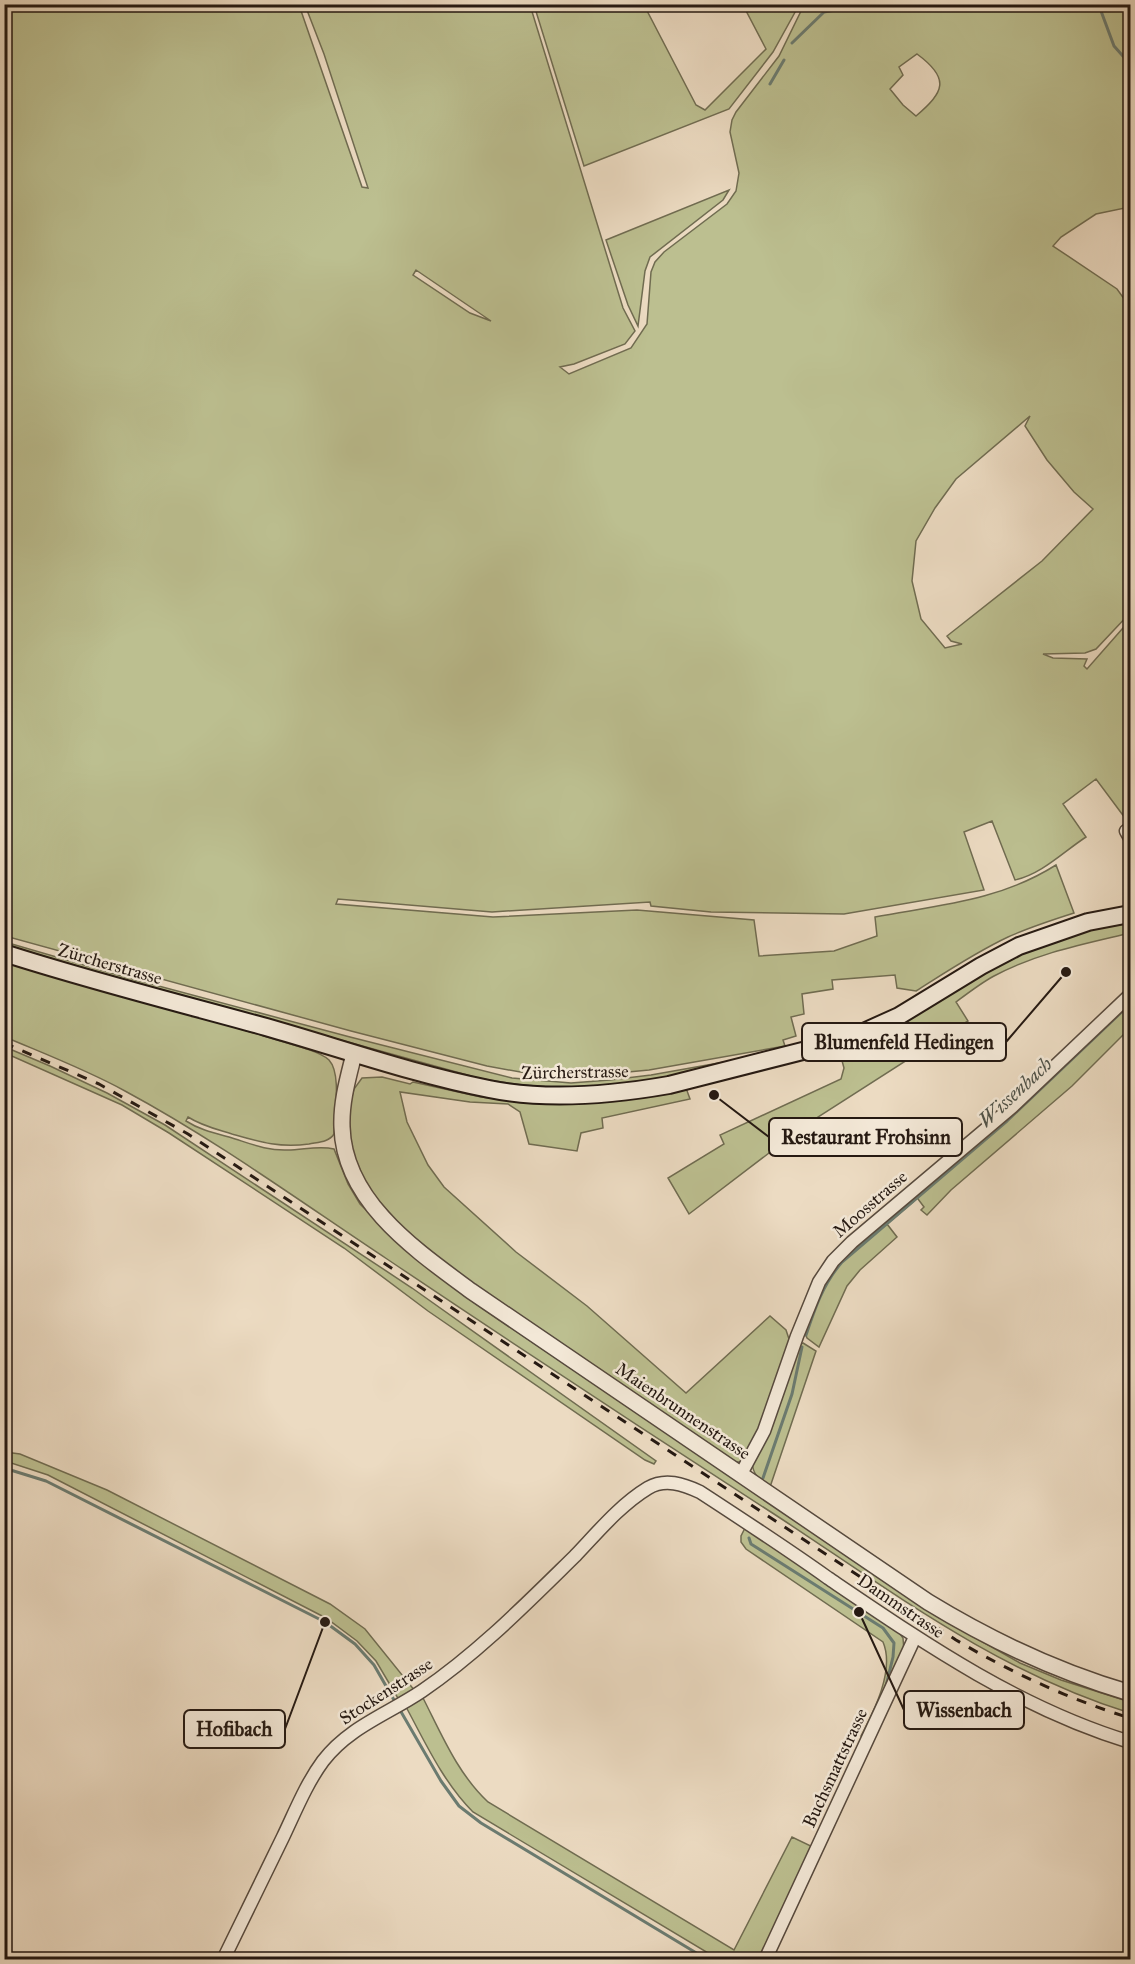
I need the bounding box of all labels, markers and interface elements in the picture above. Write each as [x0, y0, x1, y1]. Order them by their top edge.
street label: Zürcherstrasse [55, 939, 165, 989]
callout: Blumenfeld Hedingen [802, 1023, 1006, 1061]
text: Blumenfeld Hedingen [814, 1030, 994, 1055]
water label: Wissenbach [973, 1052, 1057, 1132]
street label: Zürcherstrasse [521, 1060, 629, 1084]
callout: Restaurant Frohsinn [769, 1118, 962, 1156]
text: Restaurant Frohsinn [781, 1125, 951, 1149]
street label: Moosstrasse [828, 1166, 912, 1242]
street label: Maienbrunnenstrasse [611, 1358, 755, 1464]
street label: Dammstrasse [853, 1569, 949, 1643]
street label: Stockenstrasse [335, 1653, 437, 1729]
callout: Wissenbach [904, 1691, 1024, 1729]
text: Wissenbach [916, 1698, 1013, 1722]
street label: Buchsmattstrasse [798, 1705, 872, 1831]
callout: Hofibach [184, 1710, 285, 1748]
text: Hofibach [196, 1717, 273, 1741]

